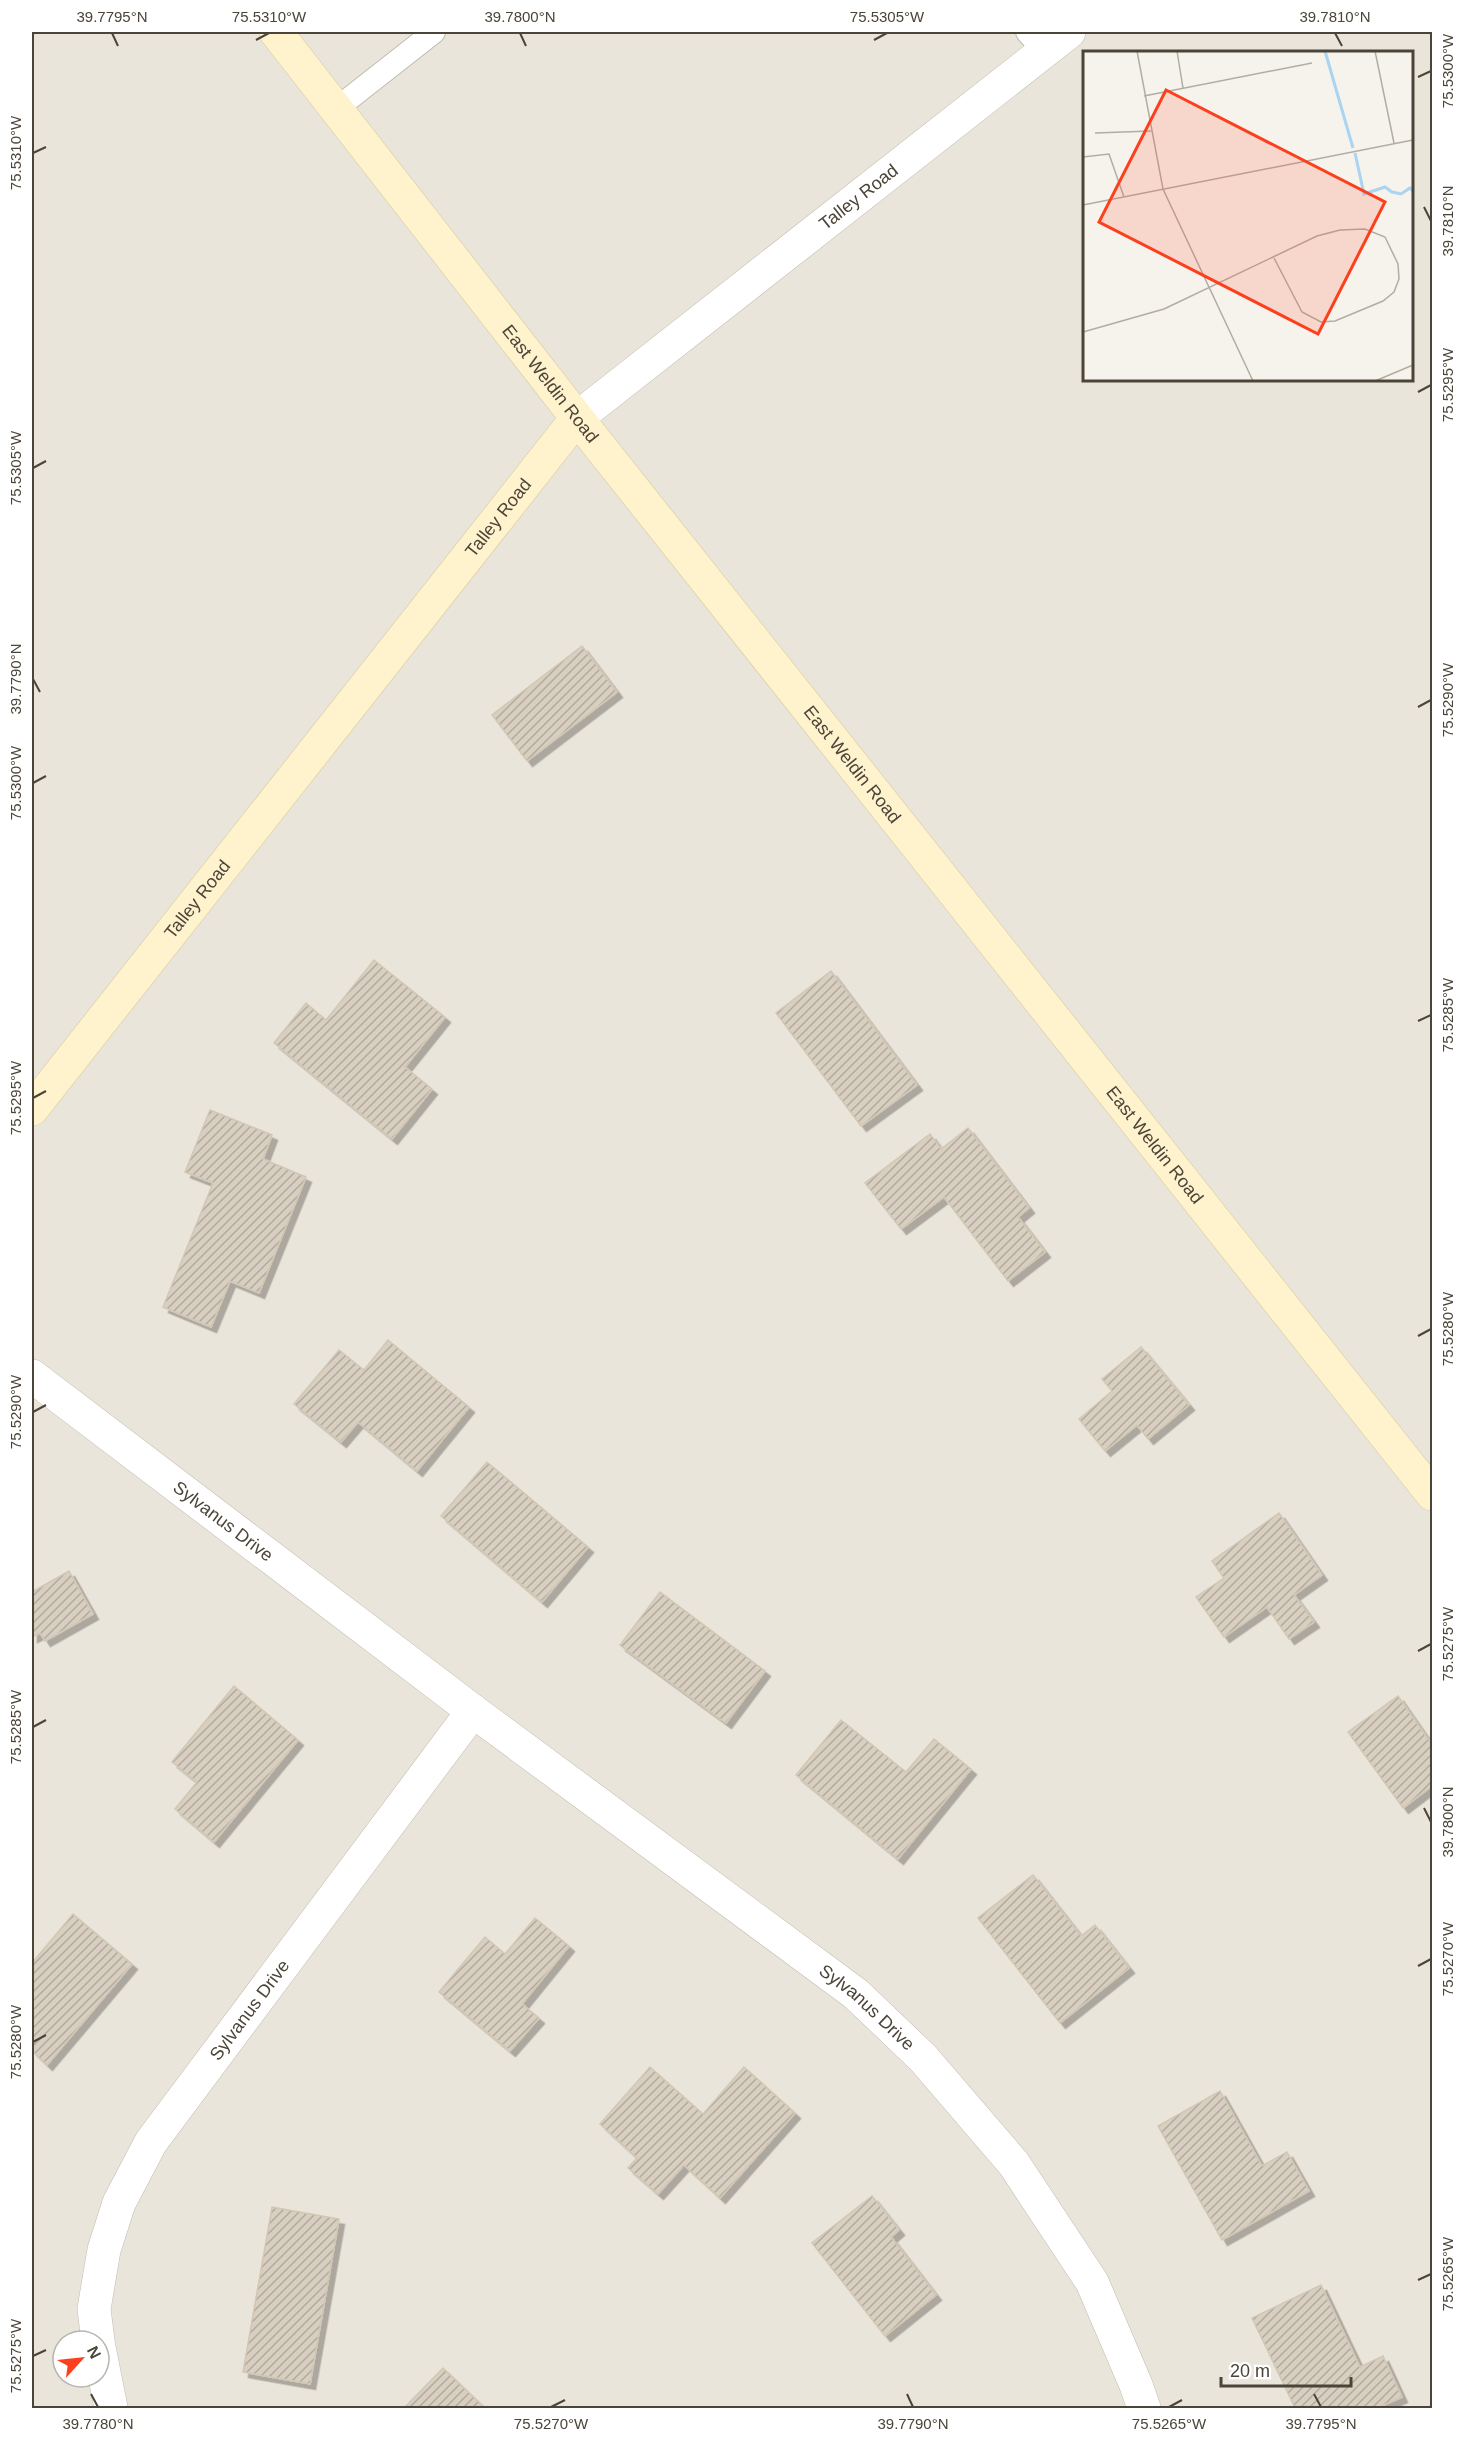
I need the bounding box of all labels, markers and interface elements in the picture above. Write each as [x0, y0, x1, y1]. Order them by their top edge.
text: 39.7795°N [76, 8, 148, 25]
text: 75.5310°W [232, 8, 307, 25]
text: 39.7800°N [484, 8, 556, 25]
text: 75.5305°W [850, 8, 925, 25]
text: 39.7810°N [1299, 8, 1371, 25]
text: 75.5300°W [1439, 33, 1456, 108]
inset map [1083, 51, 1413, 381]
text: 75.5310°W [7, 115, 24, 190]
street label: Talley Road [815, 160, 902, 234]
text: 39.7810°N [1439, 185, 1456, 257]
street label: East Weldin Road [498, 321, 603, 446]
text: 75.5295°W [1439, 347, 1456, 422]
text: 75.5305°W [7, 430, 24, 505]
street label: Talley Road [461, 475, 535, 561]
text: 39.7790°N [7, 643, 24, 715]
text: 75.5290°W [1439, 662, 1456, 737]
street label: East Weldin Road [800, 702, 905, 827]
text: 75.5300°W [7, 745, 24, 820]
street label: Talley Road [160, 856, 234, 942]
text: 75.5285°W [1439, 977, 1456, 1052]
text: 75.5295°W [7, 1060, 24, 1135]
street label: East Weldin Road [1102, 1082, 1207, 1207]
text: 75.5280°W [1439, 1291, 1456, 1366]
text: 75.5290°W [7, 1374, 24, 1449]
street label: Sylvanus Drive [169, 1477, 277, 1565]
text: 75.5275°W [1439, 1606, 1456, 1681]
text: 75.5285°W [7, 1689, 24, 1764]
text: 39.7800°N [1439, 1786, 1456, 1858]
text: 75.5270°W [1439, 1921, 1456, 1996]
street label: Sylvanus Drive [206, 1956, 294, 2064]
street label: Sylvanus Drive [815, 1960, 919, 2054]
text: 75.5280°W [7, 2004, 24, 2079]
text: 75.5265°W [1439, 2236, 1456, 2311]
text: 75.5275°W [7, 2318, 24, 2393]
north arrow [51, 2329, 111, 2389]
text: N [84, 2343, 104, 2361]
scale bar [1221, 2350, 1352, 2388]
text: 20 m [1230, 2361, 1270, 2381]
text: 39.7780°N [62, 2415, 134, 2432]
text: 75.5270°W [514, 2415, 589, 2432]
text: 39.7790°N [877, 2415, 949, 2432]
text: 75.5265°W [1132, 2415, 1207, 2432]
text: 39.7795°N [1285, 2415, 1357, 2432]

